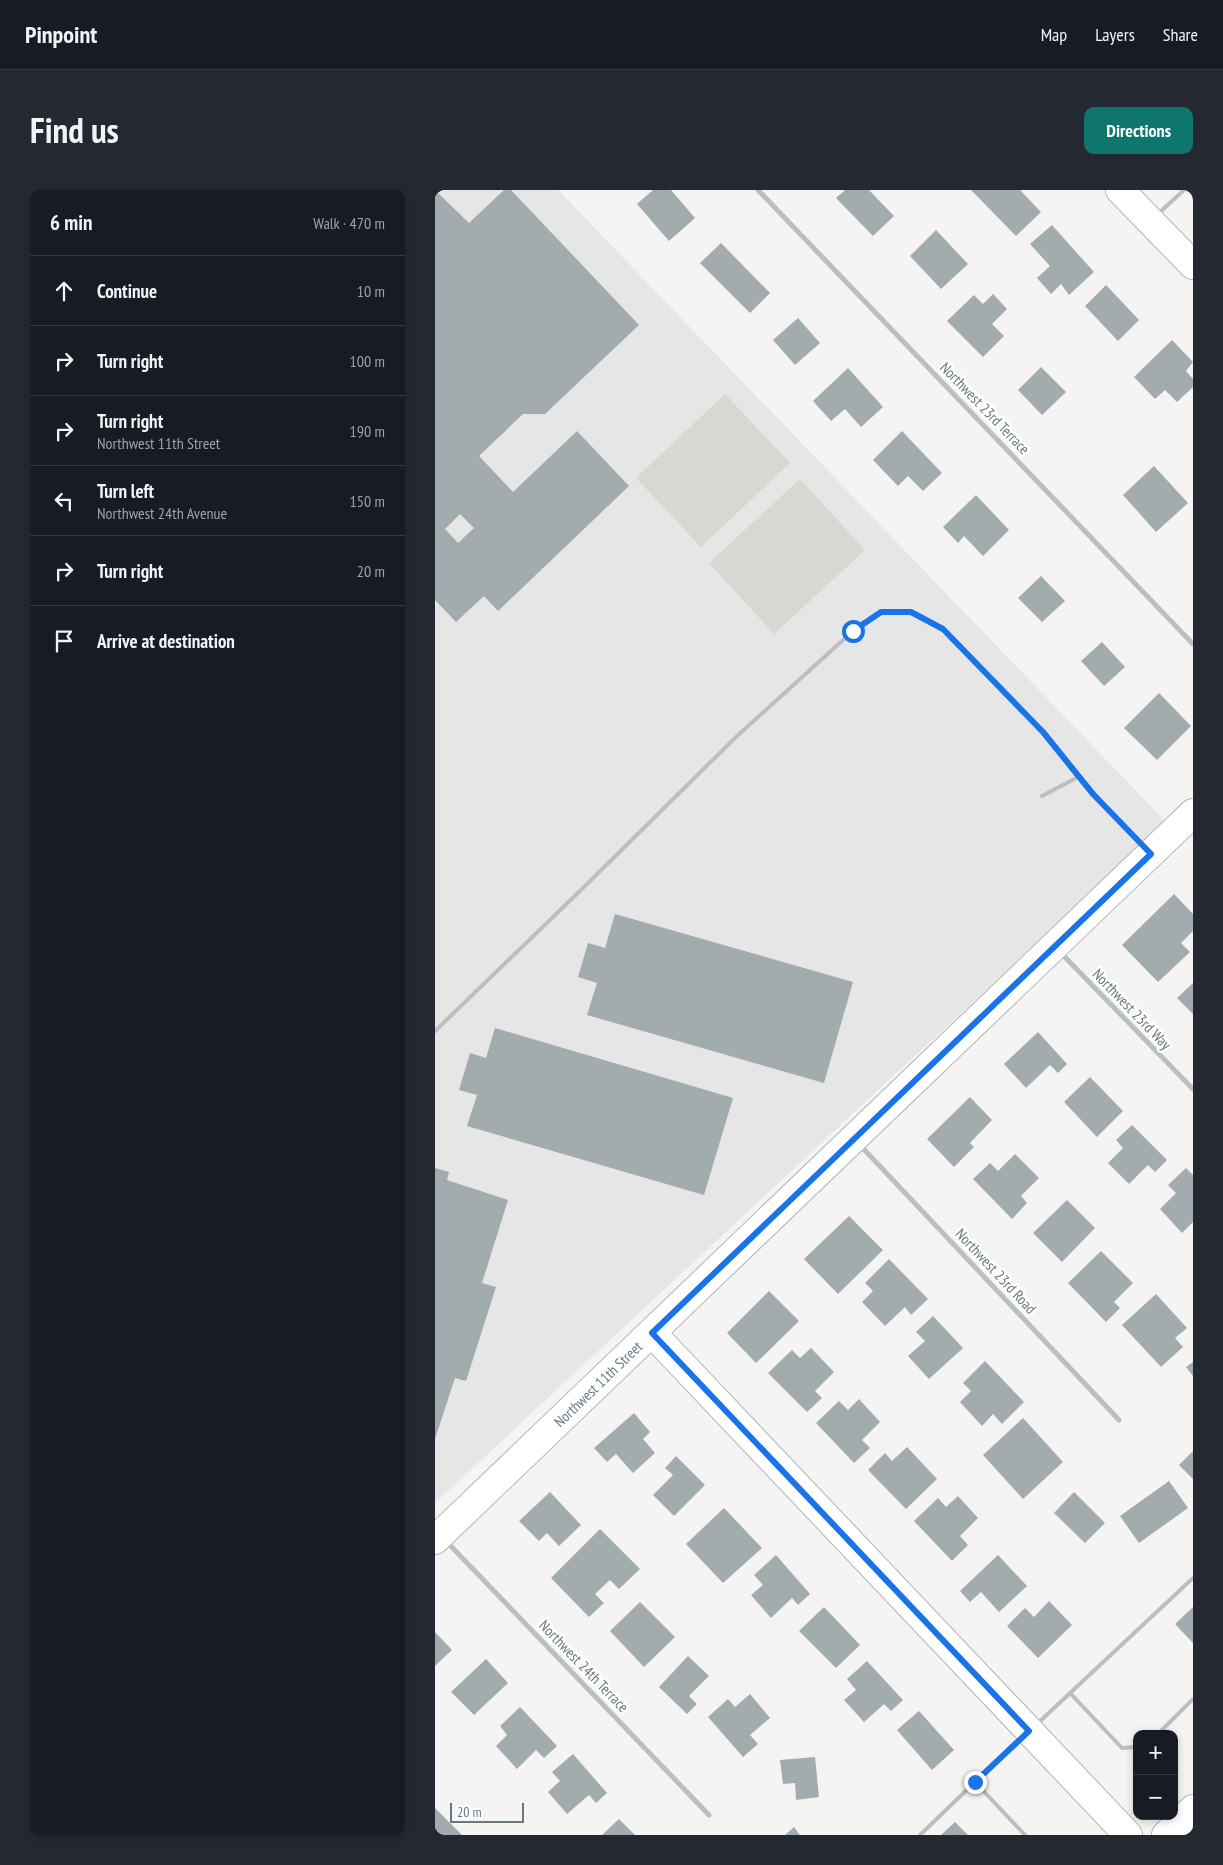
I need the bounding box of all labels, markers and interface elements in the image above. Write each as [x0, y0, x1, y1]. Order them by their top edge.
text: Pinpoint [25, 19, 97, 50]
text: Map [1041, 23, 1067, 46]
text: Layers [1095, 23, 1135, 46]
text: Share [1163, 23, 1198, 46]
text: Find us [30, 107, 119, 153]
button: Directions [1084, 107, 1193, 154]
text: 6 min [50, 209, 92, 236]
text: Walk · 470 m [313, 213, 385, 233]
icon: ahead [50, 277, 78, 305]
text: Continue [97, 279, 157, 303]
text: 10 m [357, 281, 385, 301]
icon: right [50, 347, 78, 375]
text: Turn right [97, 349, 163, 373]
text: 100 m [350, 351, 385, 371]
street label: Northwest 23rd Terrace [936, 358, 1034, 458]
text: Turn right [97, 409, 163, 433]
icon: right [50, 417, 78, 445]
text: 190 m [350, 421, 385, 441]
text: Northwest 11th Street [97, 433, 220, 453]
text: Turn left [97, 479, 154, 503]
icon: left [50, 487, 78, 515]
text: 150 m [350, 491, 385, 511]
text: Northwest 24th Avenue [97, 503, 227, 523]
icon: right [50, 557, 78, 585]
text: Turn right [97, 559, 163, 583]
text: 20 m [357, 561, 385, 581]
route start [842, 620, 865, 643]
icon: arrive [50, 627, 78, 655]
text: Arrive at destination [97, 629, 235, 653]
street label: Northwest 23rd Way [1089, 965, 1176, 1054]
street label: Northwest 23rd Road [952, 1224, 1040, 1318]
street label: Northwest 11th Street [550, 1337, 646, 1431]
street label: Northwest 24th Terrace [535, 1616, 633, 1716]
map controls [1133, 1730, 1178, 1820]
button: + [1133, 1730, 1178, 1775]
route end [964, 1771, 987, 1794]
button: − [1133, 1775, 1178, 1820]
scale bar [450, 1800, 524, 1823]
text: 20 m [457, 1803, 482, 1821]

